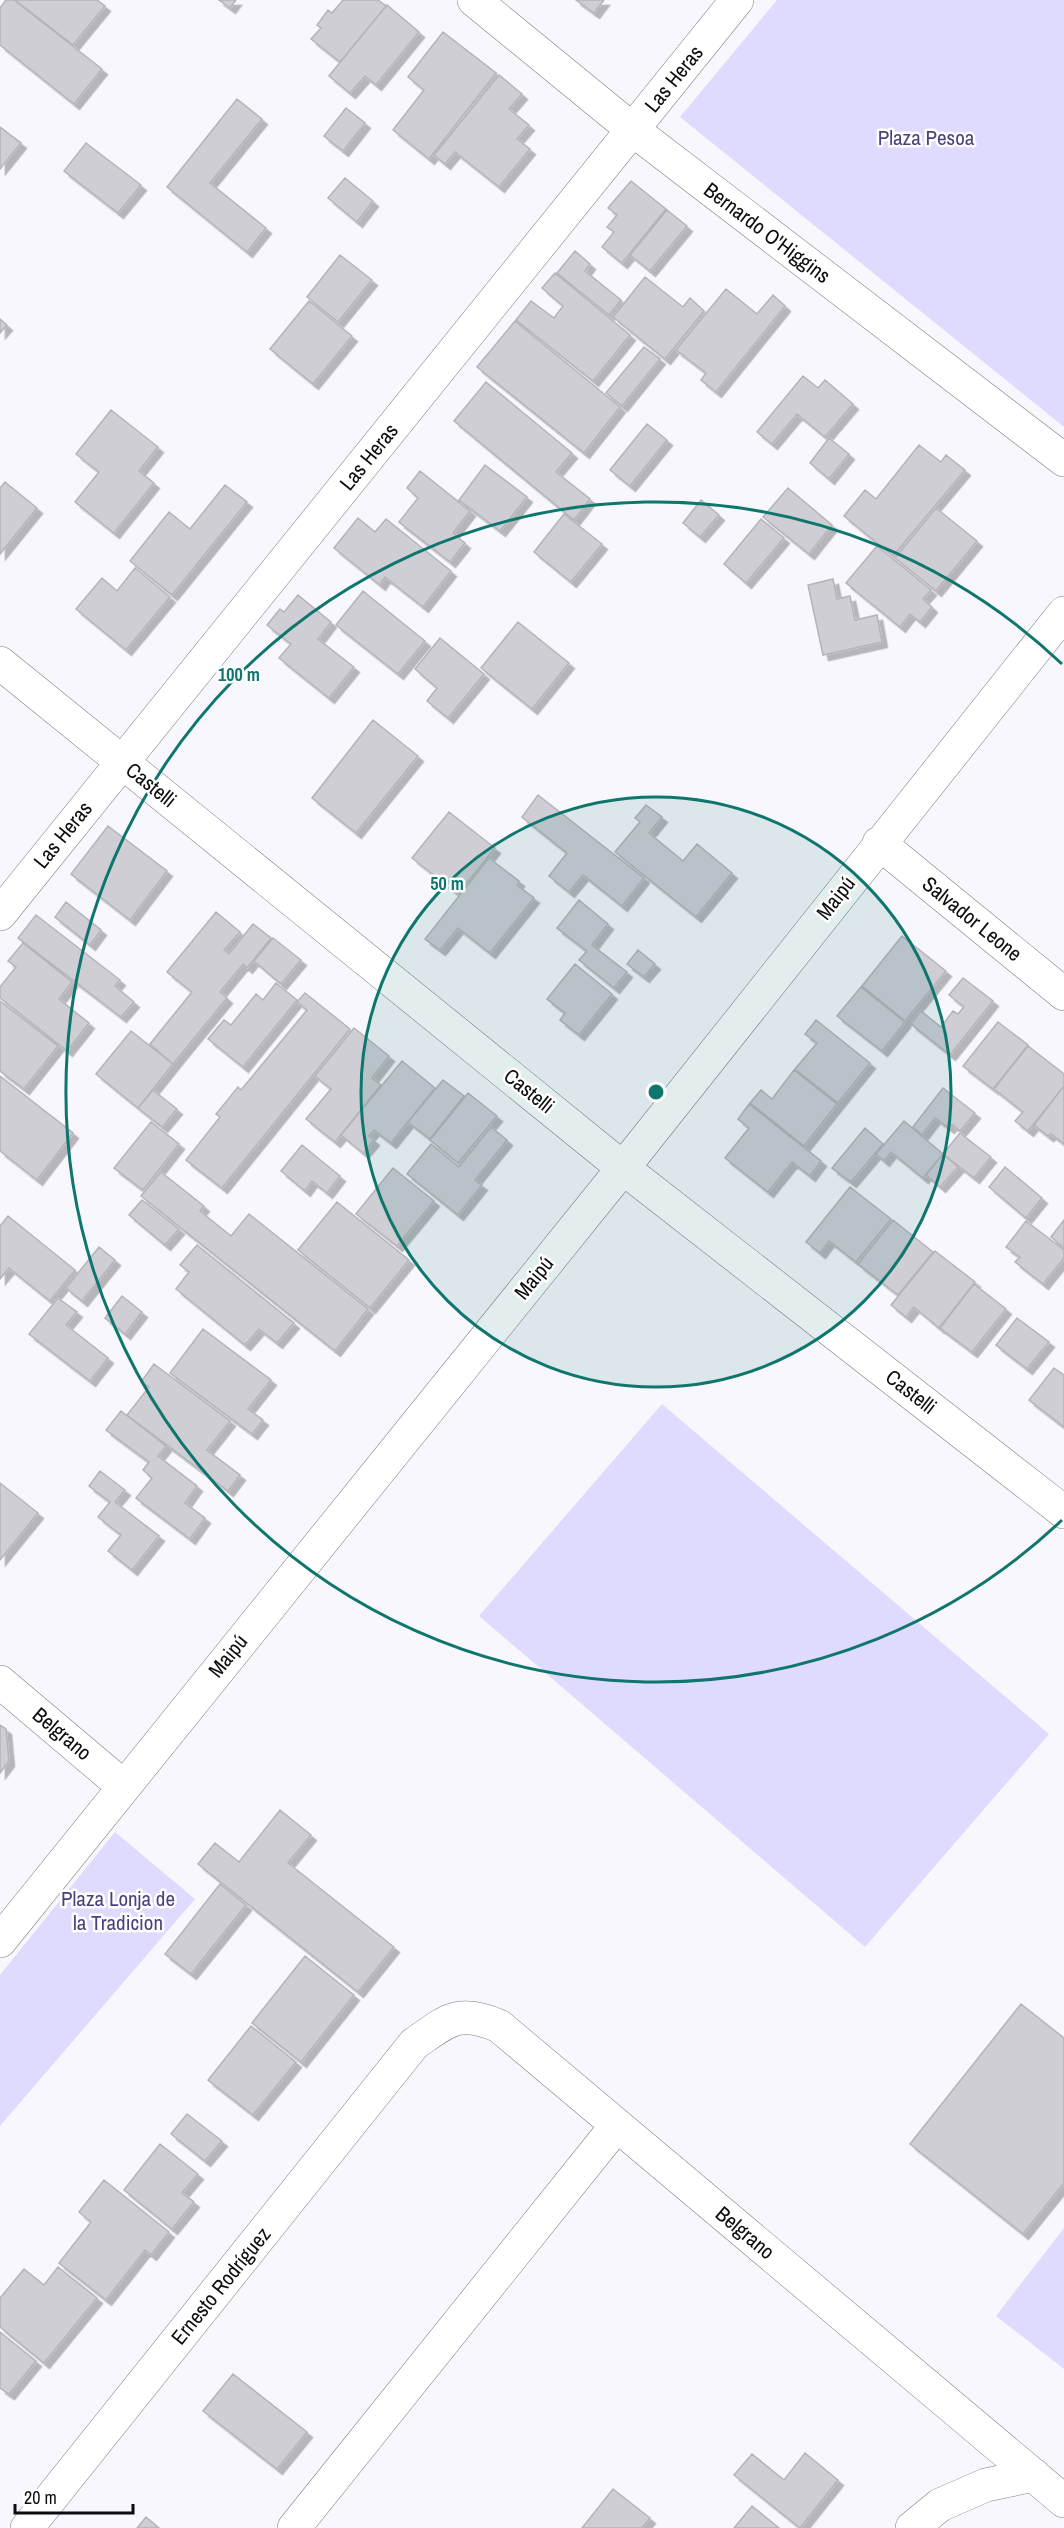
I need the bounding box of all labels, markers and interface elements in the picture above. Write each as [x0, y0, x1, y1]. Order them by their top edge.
street label: Las Heras [638, 39, 710, 118]
park label: Plaza Pesoa [878, 123, 975, 152]
street label: Bernardo O'Higgins [698, 175, 837, 290]
street label: Las Heras [333, 417, 405, 496]
text: 100 m [218, 662, 260, 687]
street label: Castelli [120, 755, 183, 814]
street label: Las Heras [27, 795, 99, 874]
street label: Salvador Leone [916, 869, 1028, 968]
street label: Maipú [809, 870, 862, 925]
text: 50 m [430, 871, 464, 896]
street label: Castelli [498, 1061, 561, 1120]
centre of rings [646, 1082, 666, 1102]
street label: Maipú [507, 1250, 560, 1305]
street label: Castelli [880, 1363, 943, 1421]
street label: Maipú [201, 1628, 254, 1683]
street label: Belgrano [27, 1700, 98, 1767]
park label: Plaza Lonja de la Tradicion [61, 1884, 175, 1937]
street label: Belgrano [710, 2199, 781, 2266]
street label: Ernesto Rodríguez [164, 2220, 277, 2351]
scale bar [15, 2477, 134, 2515]
text: 20 m [24, 2485, 57, 2510]

